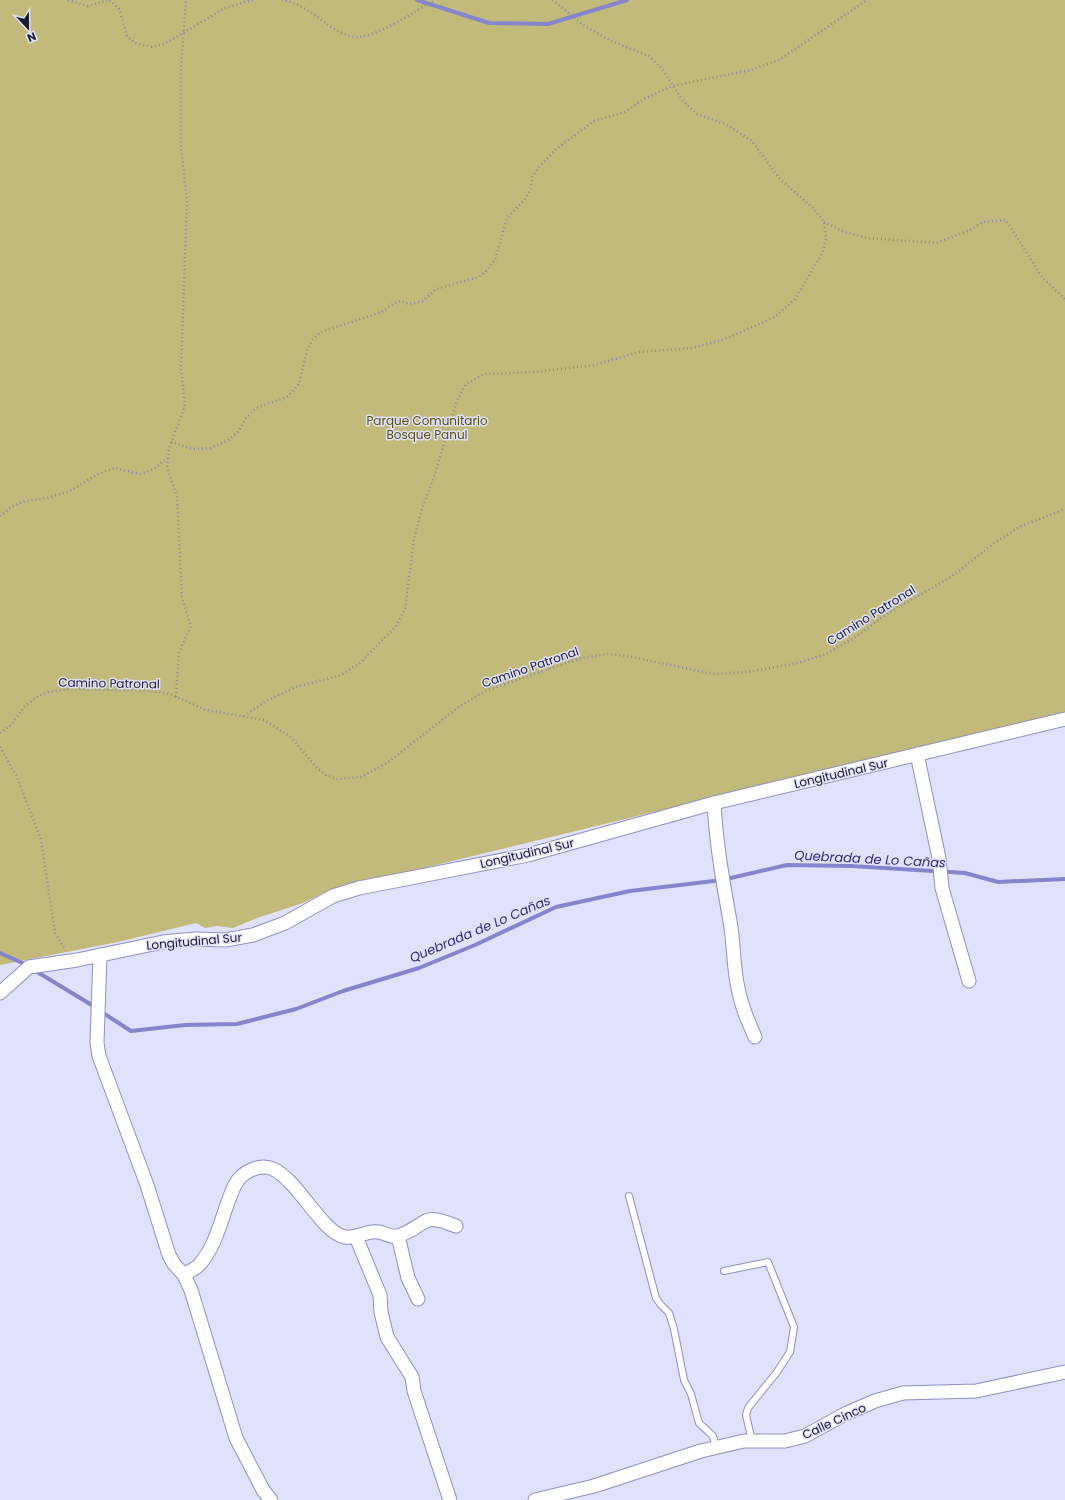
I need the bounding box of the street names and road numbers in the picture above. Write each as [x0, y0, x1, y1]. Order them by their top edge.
street label: Camino Patronal [823, 581, 919, 649]
street label: Camino Patronal [479, 642, 581, 692]
street label: Camino Patronal [58, 674, 160, 692]
street label: Longitudinal Sur [792, 754, 890, 792]
street label: Longitudinal Sur [478, 834, 576, 872]
street label: Longitudinal Sur [146, 928, 243, 954]
street label: Calle Cinco [799, 1399, 869, 1443]

